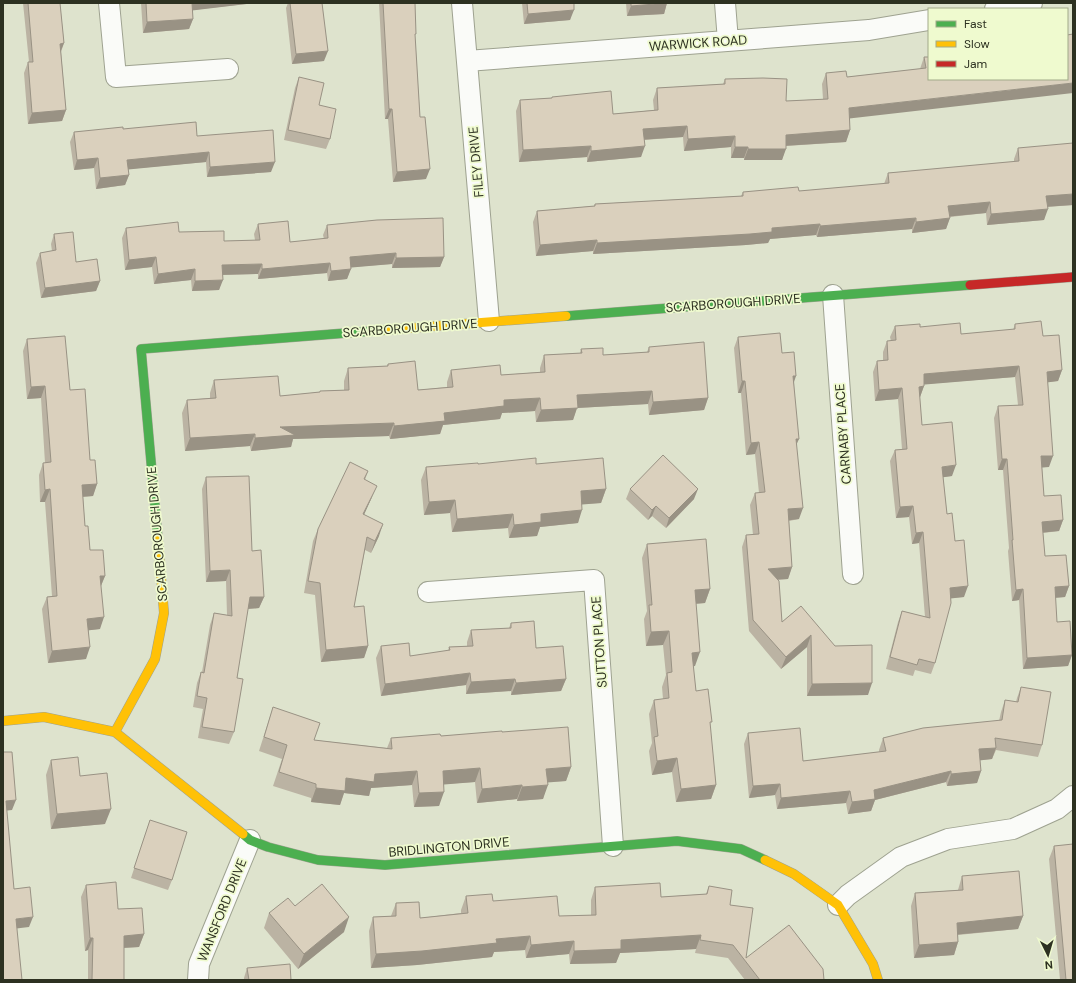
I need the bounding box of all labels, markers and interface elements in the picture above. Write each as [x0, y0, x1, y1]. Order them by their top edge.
legend [928, 8, 1068, 80]
text: Fast [964, 16, 987, 32]
street label: WARWICK ROAD [648, 31, 748, 55]
text: Slow [964, 36, 990, 52]
text: Jam [964, 56, 987, 72]
street label: FILEY DRIVE [464, 126, 488, 198]
street label: SCARBOROUGH DRIVE [665, 290, 801, 316]
street label: SCARBOROUGH DRIVE [342, 315, 478, 341]
street label: CARNABY PLACE [831, 383, 855, 485]
street label: SCARBOROUGH DRIVE [143, 466, 171, 602]
street label: SUTTON PLACE [587, 596, 611, 688]
street label: BRIDLINGTON DRIVE [388, 833, 510, 861]
street label: WANSFORD DRIVE [194, 856, 250, 964]
north arrow [1028, 935, 1068, 975]
text: N [1044, 958, 1053, 972]

